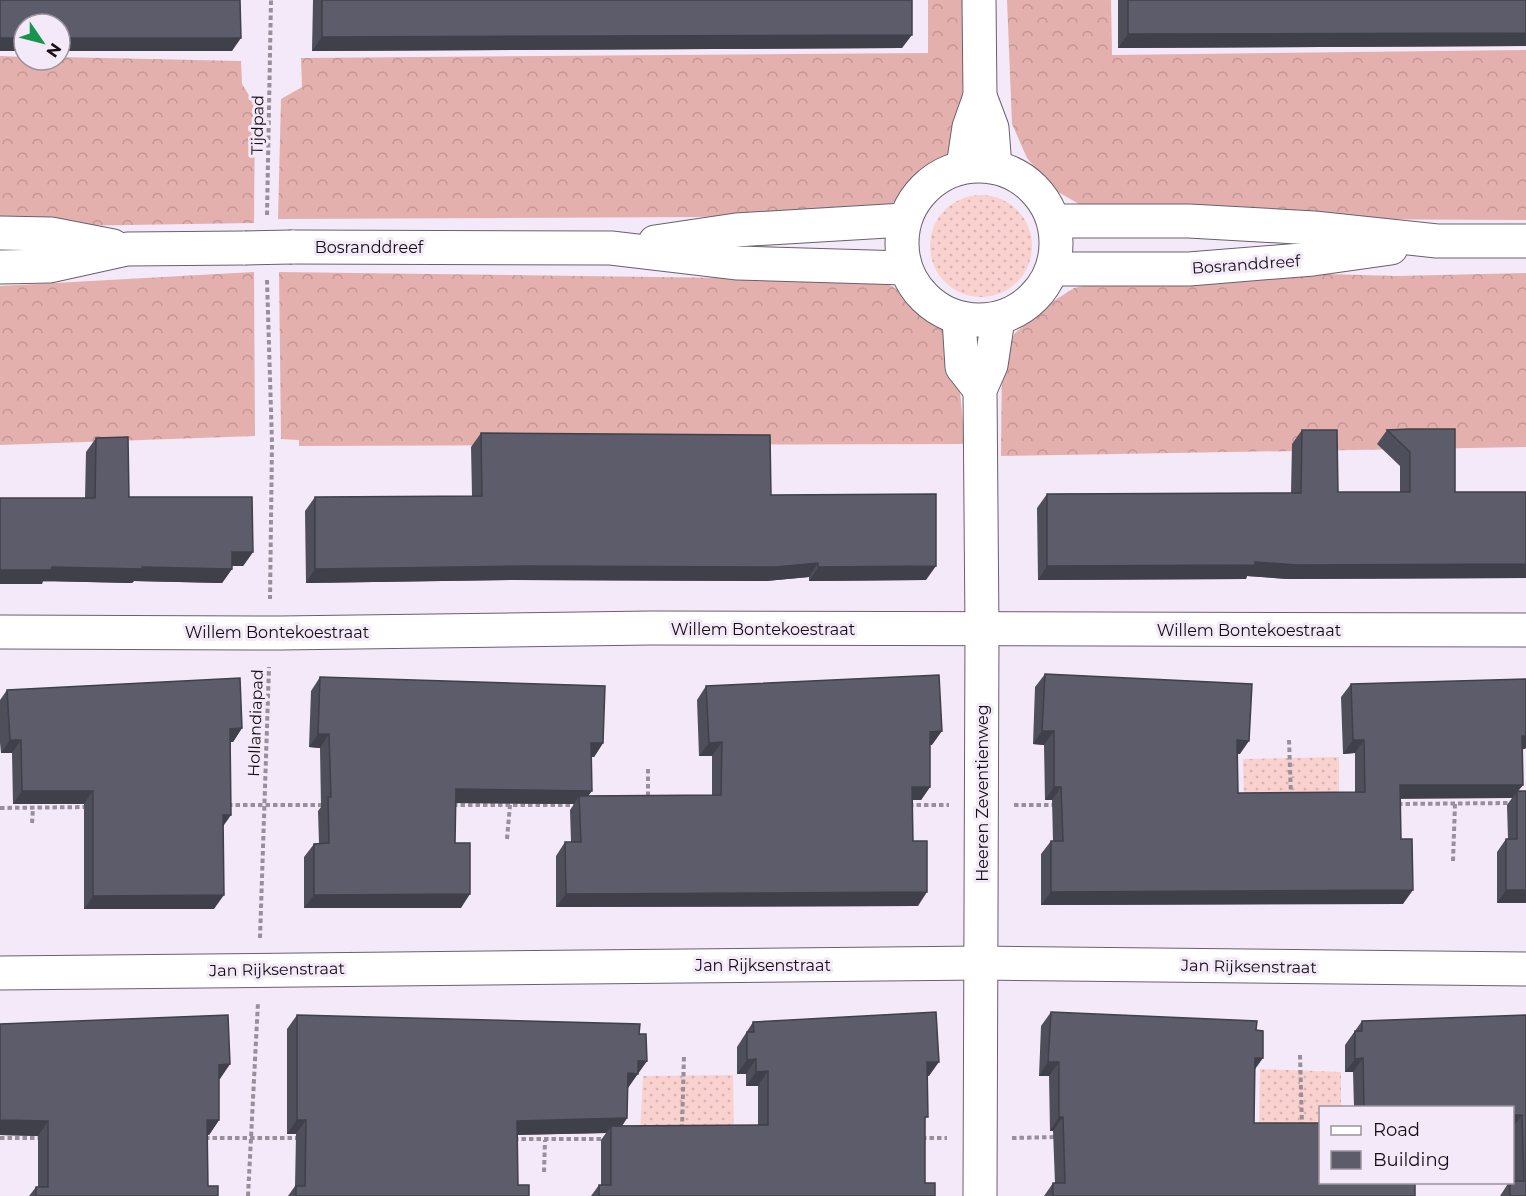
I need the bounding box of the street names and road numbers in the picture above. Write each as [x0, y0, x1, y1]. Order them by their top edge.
street label: Tijdpad [247, 95, 268, 155]
street label: Bosranddreef [315, 238, 424, 257]
street label: Bosranddreef [1191, 251, 1301, 278]
street label: Willem Bontekoestraat [671, 620, 856, 639]
street label: Willem Bontekoestraat [1157, 621, 1342, 640]
street label: Willem Bontekoestraat [185, 623, 370, 642]
street label: Hollandiapad [244, 669, 267, 777]
street label: Heeren Zeventienweg [973, 704, 992, 882]
street label: Jan Rijksenstraat [694, 956, 831, 975]
street label: Jan Rijksenstraat [1180, 956, 1318, 977]
street label: Jan Rijksenstraat [208, 959, 346, 980]

